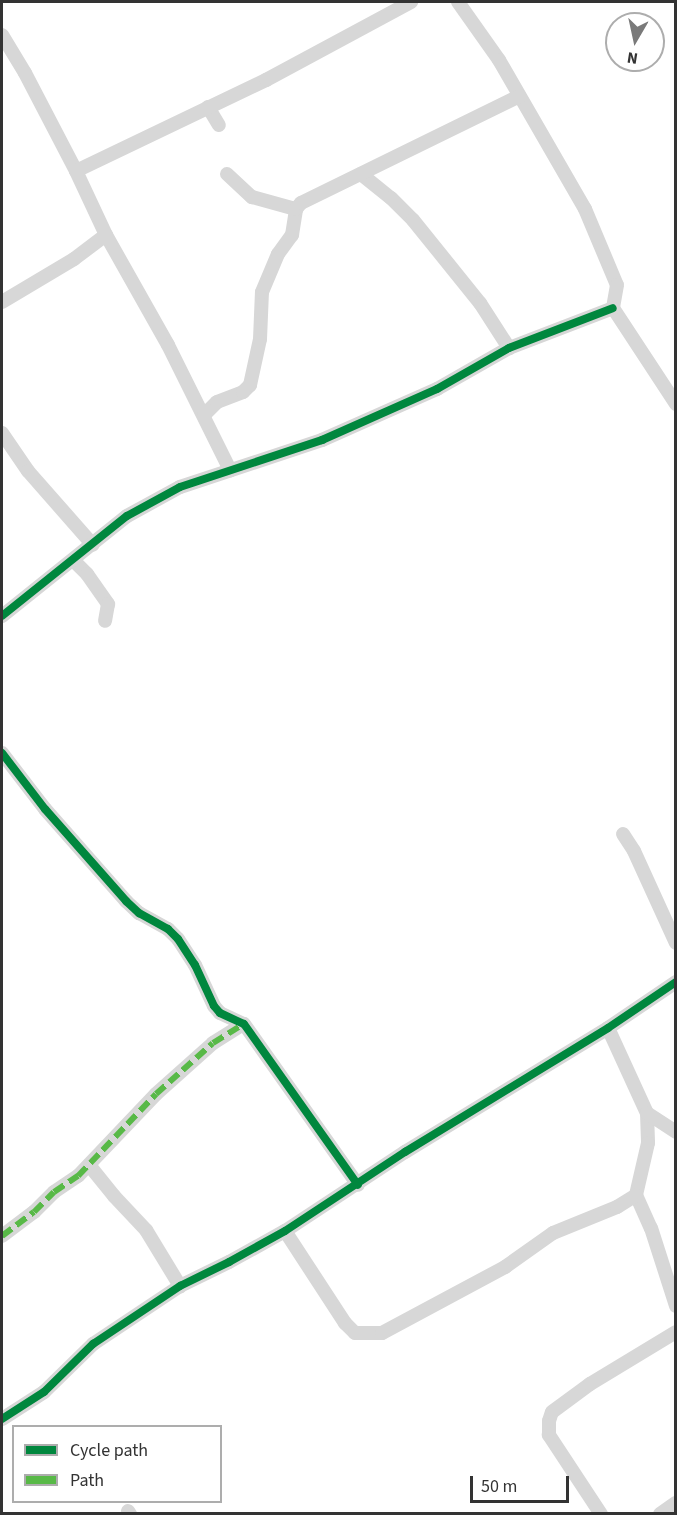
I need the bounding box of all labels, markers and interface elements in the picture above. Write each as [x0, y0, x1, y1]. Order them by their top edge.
north arrow [605, 12, 665, 72]
text: N [626, 46, 639, 70]
legend [12, 1425, 222, 1503]
text: Cycle path [70, 1438, 148, 1463]
scale bar [473, 1464, 572, 1502]
text: Path [70, 1468, 104, 1493]
text: 50 m [481, 1474, 517, 1499]

